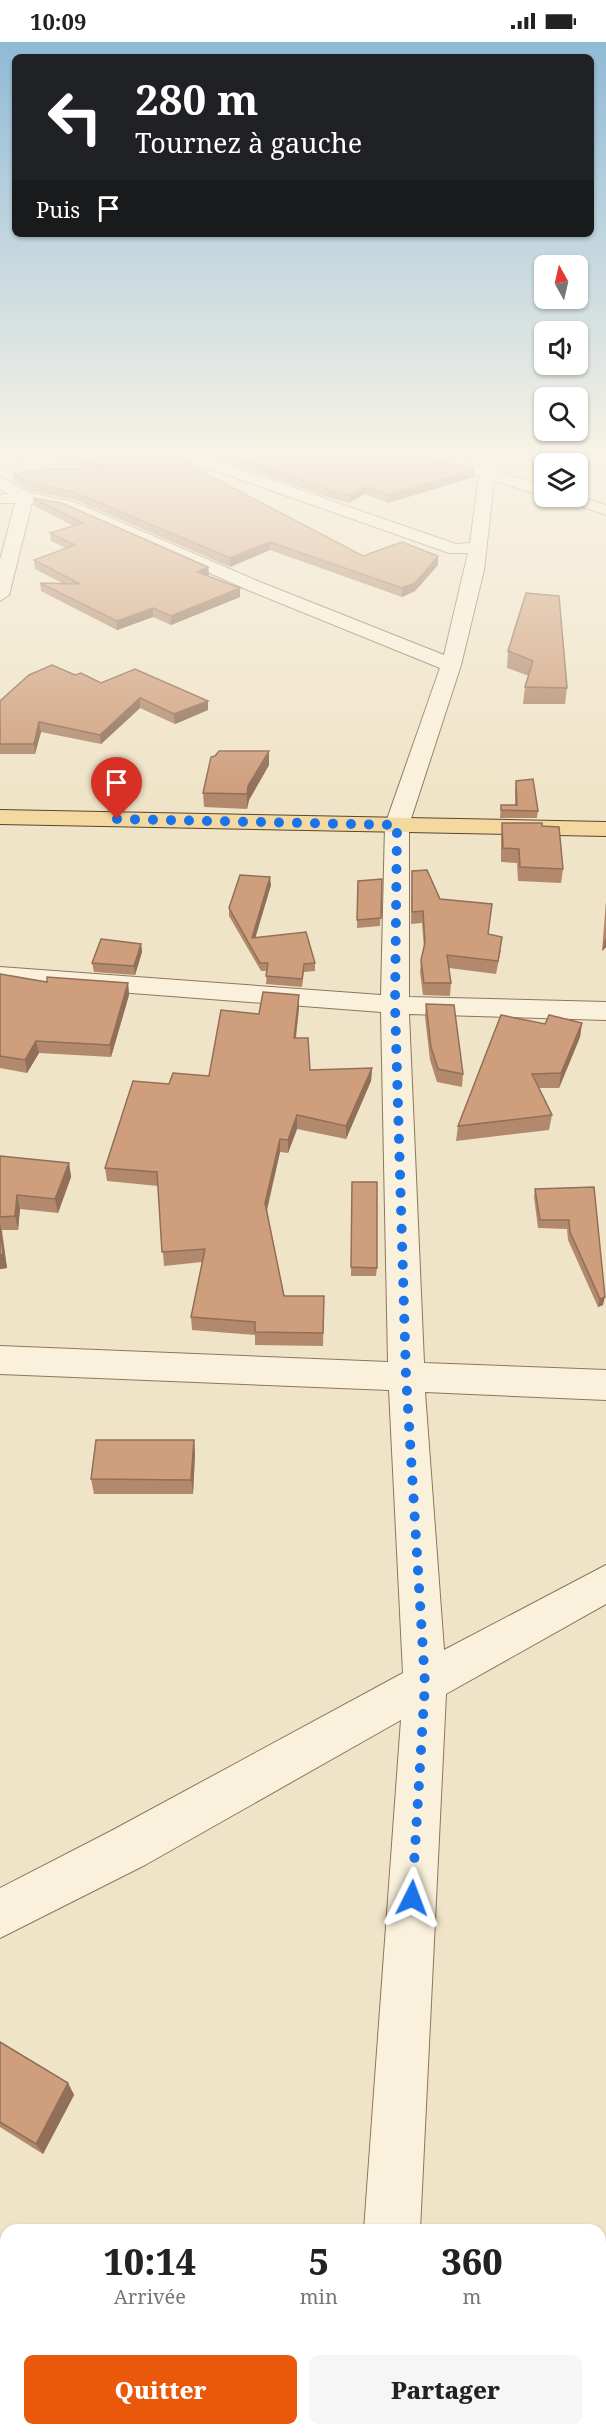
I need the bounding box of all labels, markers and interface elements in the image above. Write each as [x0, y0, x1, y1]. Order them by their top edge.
text: 10:09 [30, 6, 86, 36]
text: 280 m [135, 70, 259, 127]
icon: left [36, 78, 114, 156]
text: Tournez à gauche [135, 124, 362, 161]
icon: arrive [92, 192, 125, 225]
text: Puis [36, 194, 80, 224]
north arrow [534, 255, 588, 309]
map controls [534, 255, 588, 507]
button: sound [534, 321, 588, 375]
button: search [534, 387, 588, 441]
button: layers [534, 453, 588, 507]
pin [91, 757, 142, 819]
icon: arrive [100, 766, 133, 799]
position arrow [380, 1866, 444, 1930]
text: 10:14 [103, 2237, 196, 2286]
text: 5 [309, 2237, 329, 2286]
text: 360 [441, 2237, 503, 2286]
text: Arrivée [114, 2283, 186, 2310]
text: min [300, 2283, 338, 2310]
text: m [463, 2283, 481, 2310]
button: Quitter [24, 2355, 297, 2424]
button: Partager [309, 2355, 582, 2424]

